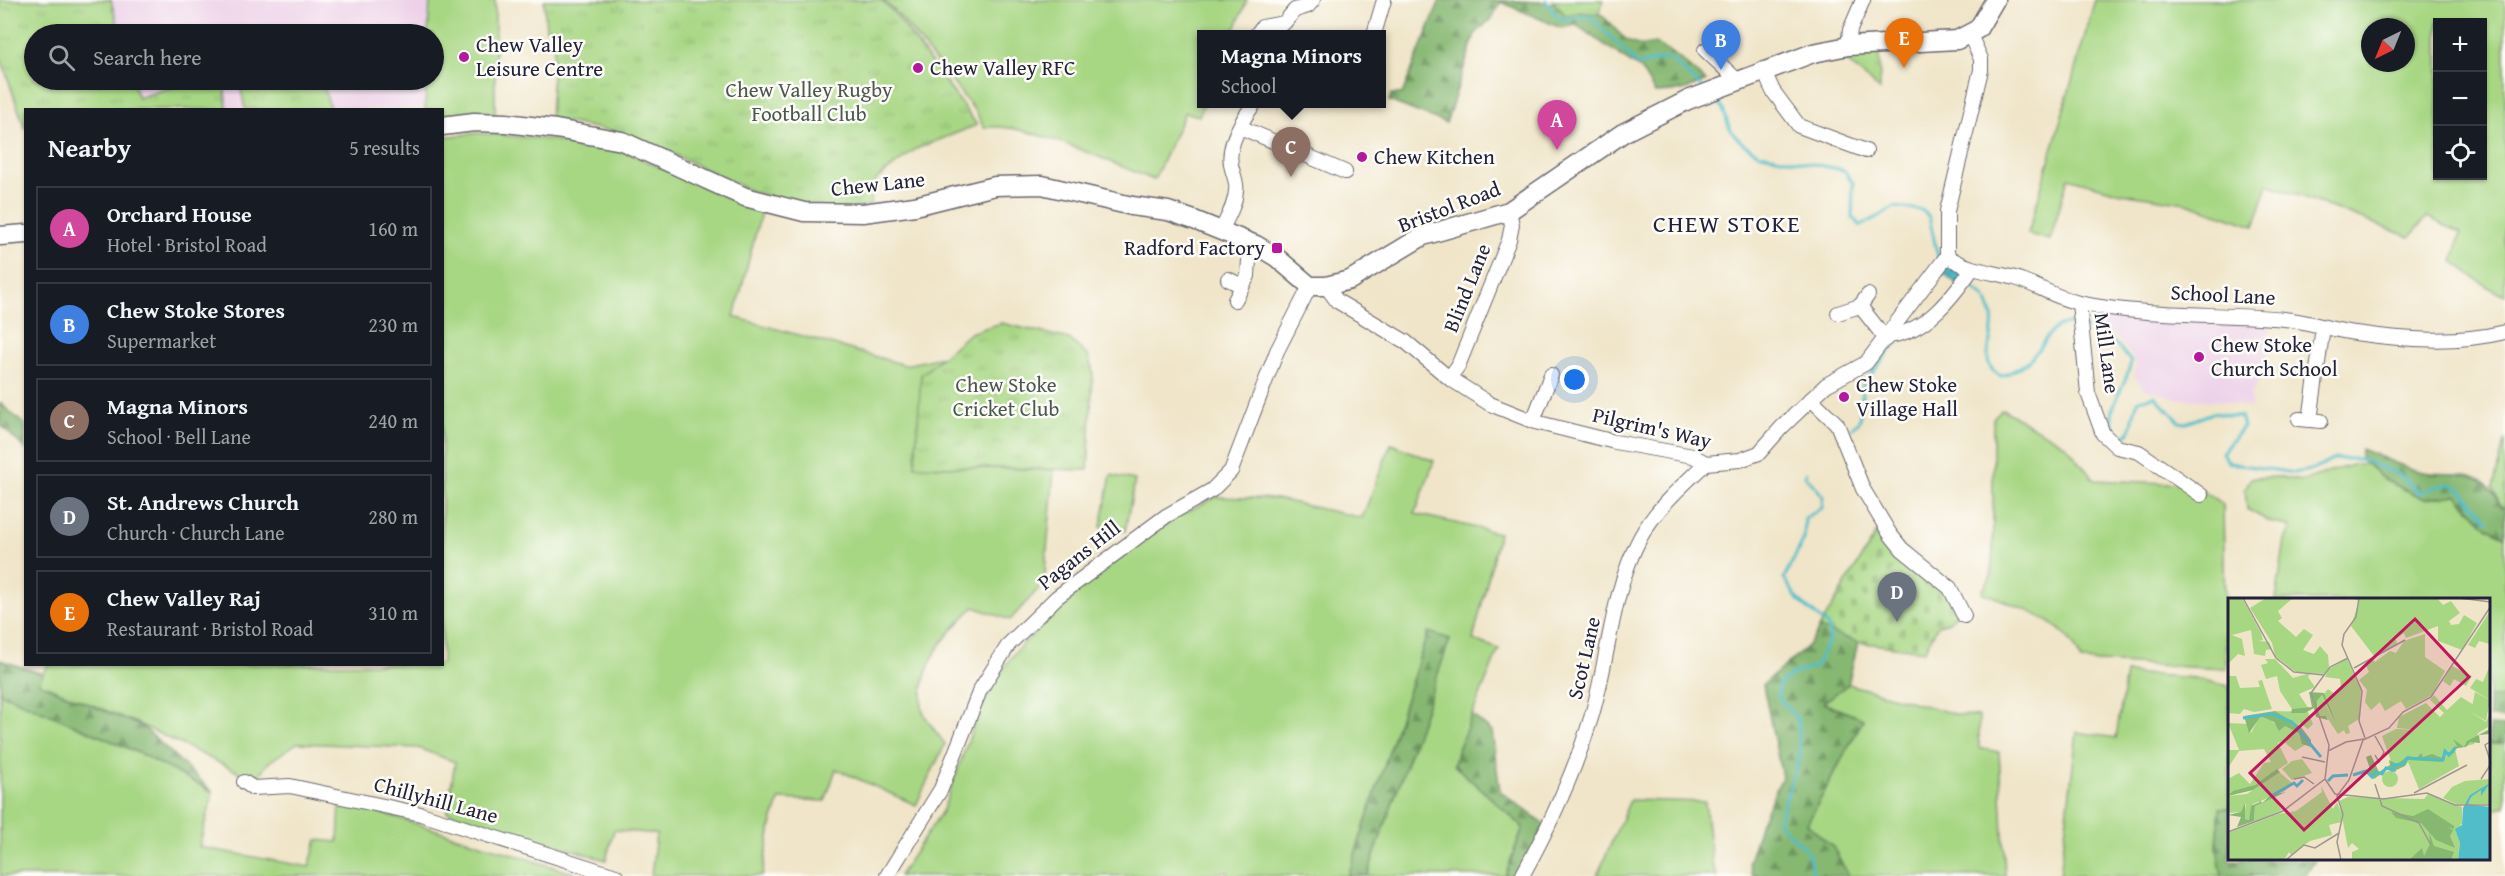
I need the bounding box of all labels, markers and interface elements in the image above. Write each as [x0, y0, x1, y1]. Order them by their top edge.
north arrow [2361, 18, 2415, 72]
map controls [2433, 18, 2487, 180]
button: + [2433, 18, 2487, 72]
pin: E [1884, 19, 1924, 68]
pin: B [1702, 20, 1740, 70]
search box [24, 24, 444, 90]
place label: Chew Valley Leisure Centre [476, 29, 603, 84]
popup [1197, 30, 1386, 108]
text: Magna Minors [1221, 39, 1362, 71]
icon: search [45, 41, 78, 74]
text: Search here [93, 41, 202, 73]
marker: Chew Valley Leisure Centre [457, 50, 471, 64]
place label: Chew Valley RFC [930, 52, 1076, 83]
marker: Chew Valley RFC [911, 61, 925, 75]
text: School [1221, 71, 1277, 100]
button: − [2433, 72, 2487, 126]
park label: Chew Valley Rugby Football Club [726, 74, 893, 129]
pin: A [1538, 100, 1576, 150]
button: locate [2433, 126, 2487, 180]
text: Nearby [48, 128, 131, 167]
pin: C [1272, 128, 1310, 177]
text: 5 results [349, 133, 420, 162]
place label: Chew Kitchen [1374, 141, 1495, 172]
marker: Chew Kitchen [1355, 150, 1369, 164]
street label: Chew Lane [829, 163, 927, 204]
street label: Bristol Road [1393, 173, 1505, 240]
text: Orchard House [107, 198, 252, 230]
district label: CHEW STOKE [1653, 206, 1801, 241]
text: A [63, 214, 76, 243]
text: 160 m [368, 214, 418, 243]
text: Hotel · Bristol Road [107, 230, 267, 259]
place label: Radford Factory [1124, 232, 1266, 263]
street label: Blind Lane [1435, 239, 1498, 337]
marker: Radford Factory [1270, 241, 1284, 255]
street label: School Lane [2170, 276, 2276, 313]
text: Chew Stoke Stores [107, 294, 285, 326]
text: B [63, 310, 76, 339]
text: 230 m [368, 310, 418, 339]
street label: Mill Lane [2086, 310, 2129, 395]
text: Supermarket [107, 326, 216, 355]
place label: Chew Stoke Church School [2211, 329, 2338, 384]
marker: Chew Stoke Church School [2192, 350, 2206, 364]
your location [1560, 365, 1589, 394]
park label: Chew Stoke Cricket Club [953, 369, 1059, 424]
place label: Chew Stoke Village Hall [1856, 369, 1958, 424]
text: Magna Minors [107, 390, 248, 422]
marker: Chew Stoke Village Hall [1837, 390, 1851, 404]
street label: Pilgrim's Way [1590, 399, 1715, 456]
text: C [64, 406, 75, 435]
text: 240 m [368, 406, 418, 435]
text: School · Bell Lane [107, 422, 251, 451]
text: St. Andrews Church [107, 486, 299, 518]
text: D [63, 502, 76, 531]
text: 280 m [368, 502, 418, 531]
street label: Pagans Hill [1031, 512, 1127, 597]
text: Church · Church Lane [107, 518, 285, 547]
pin: D [1878, 572, 1916, 622]
text: Chew Valley Raj [107, 582, 261, 614]
text: E [64, 598, 75, 627]
text: 310 m [368, 598, 418, 627]
inset map [2228, 598, 2490, 861]
street label: Scot Lane [1559, 613, 1608, 702]
text: Restaurant · Bristol Road [107, 614, 313, 643]
street label: Chillyhill Lane [371, 768, 502, 831]

